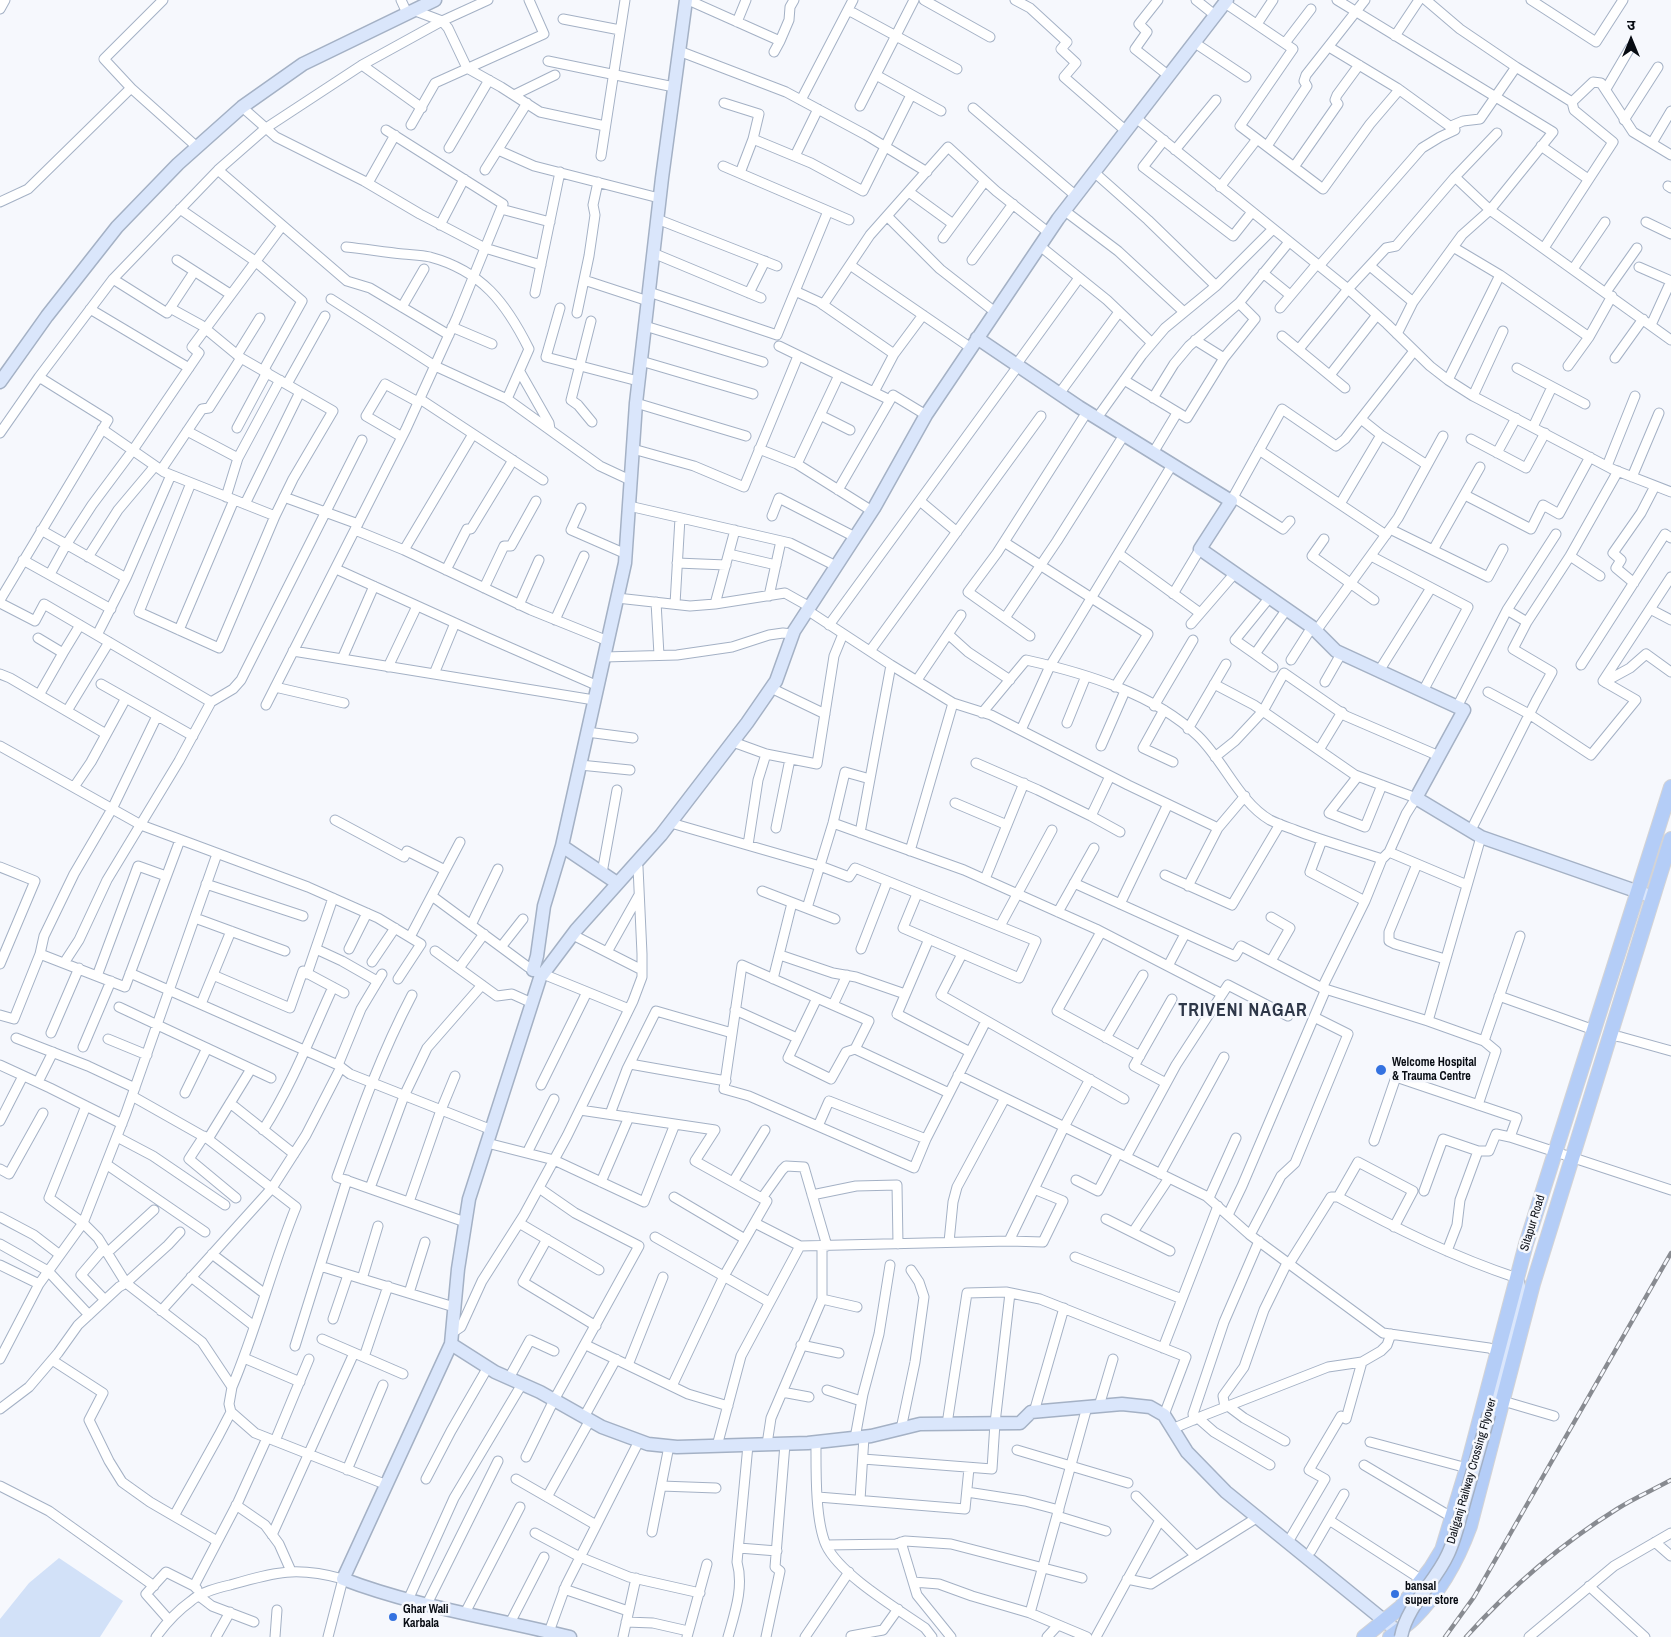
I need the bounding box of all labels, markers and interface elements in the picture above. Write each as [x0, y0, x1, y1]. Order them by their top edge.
north arrow [1606, 15, 1656, 65]
text: उ [1627, 16, 1635, 34]
district label: TRIVENI NAGAR [1177, 1000, 1309, 1022]
place label: Welcome Hospital & Trauma Centre [1392, 1056, 1477, 1084]
marker: Welcome Hospital & Trauma Centre [1374, 1063, 1388, 1077]
street label: Sitapur Road [1518, 1193, 1548, 1253]
street label: Daliganj Railway Crossing Flyover [1444, 1396, 1500, 1546]
place label: bansal super store [1405, 1580, 1459, 1608]
marker: bansal super store [1389, 1588, 1401, 1600]
place label: Ghar Wali Karbala [403, 1603, 449, 1631]
marker: Ghar Wali Karbala [387, 1611, 399, 1623]

